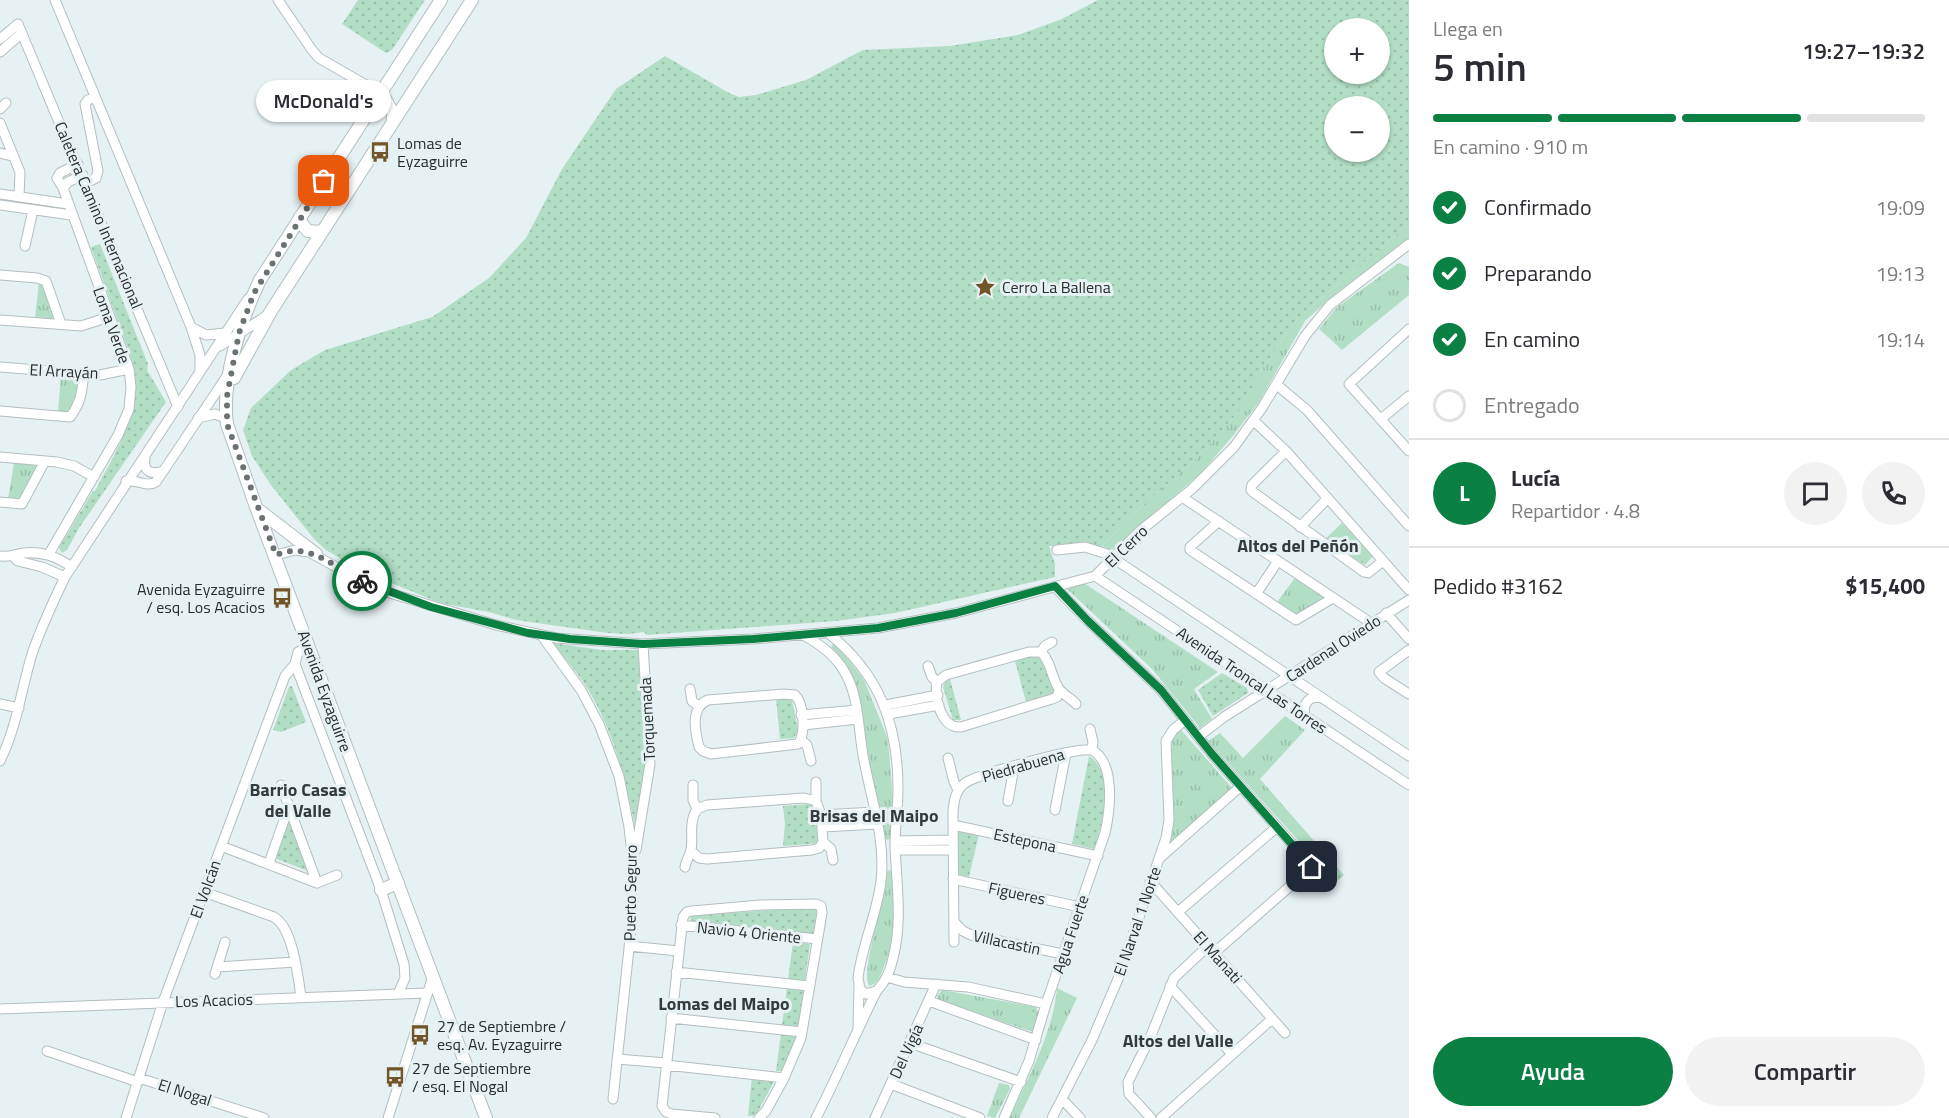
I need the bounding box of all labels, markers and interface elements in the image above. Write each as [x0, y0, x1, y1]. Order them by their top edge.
text: Llega en [1433, 13, 1503, 44]
map controls [1324, 18, 1390, 162]
button: + [1324, 18, 1390, 84]
text: 19:27–19:32 [1802, 34, 1925, 68]
text: 5 min [1433, 37, 1527, 96]
callout: McDonald's [256, 79, 392, 121]
text: McDonald's [274, 85, 373, 116]
button: − [1324, 96, 1390, 162]
street label: Caletera Camino Internacional [49, 118, 149, 312]
place label: Lomas de Eyzaguirre [397, 131, 468, 173]
text: En camino · 910 m [1433, 131, 1588, 162]
bus stop icon: Lomas de Eyzaguirre [368, 140, 392, 164]
pin [298, 155, 349, 206]
icon: bag [307, 164, 340, 197]
text: Confirmado [1484, 190, 1592, 224]
icon: check [1433, 191, 1466, 224]
text: 19:09 [1876, 192, 1925, 223]
text: Preparando [1484, 256, 1592, 290]
icon: check [1433, 257, 1466, 290]
text: 19:13 [1876, 258, 1925, 289]
place icon: Cerro La Ballena [973, 275, 997, 299]
place label: Cerro La Ballena [1002, 275, 1111, 299]
street label: Loma Verde [87, 283, 137, 367]
text: En camino [1484, 322, 1580, 356]
icon: check [1433, 323, 1466, 356]
text: 19:14 [1876, 324, 1925, 355]
street label: El Arrayán [29, 357, 99, 385]
text: Entregado [1484, 388, 1580, 422]
text: Lucía [1511, 461, 1560, 495]
button: chat [1784, 462, 1847, 525]
button: phone [1862, 462, 1925, 525]
text: L [1459, 476, 1470, 510]
text: Repartidor · 4.8 [1511, 495, 1640, 526]
street label: El Cerro [1099, 519, 1153, 573]
district label: Altos del Peñón [1237, 532, 1359, 559]
courier [332, 551, 392, 611]
icon: bike [346, 565, 379, 598]
text: Pedido #3162 [1433, 569, 1563, 603]
text: $15,400 [1845, 569, 1925, 603]
place label: Avenida Eyzaguirre / esq. Los Acacios [137, 577, 265, 619]
bus stop icon: Avenida Eyzaguirre / esq. Los Acacios [270, 586, 294, 610]
street label: Cardenal Oviedo [1281, 608, 1385, 688]
street label: Avenida Troncal Las Torres [1172, 621, 1332, 739]
street label: Avenida Eyzaguirre [292, 627, 358, 755]
street label: Torquemada [633, 677, 661, 761]
street label: Piedrabuena [979, 742, 1067, 788]
district label: Barrio Casas del Valle [250, 776, 346, 824]
district label: Brisas del Maipo [810, 802, 939, 829]
street label: Estepona [991, 822, 1059, 858]
pin [1286, 841, 1337, 892]
street label: Puerto Seguro [617, 845, 643, 941]
icon: home [1295, 850, 1328, 883]
street label: El Volcán [183, 856, 227, 922]
street label: El Narval 1 Norte [1107, 863, 1167, 979]
street label: Figueres [986, 875, 1048, 911]
street label: Agua Fuerte [1045, 892, 1095, 976]
street label: Navio 4 Oriente [696, 915, 802, 949]
street label: Villacastin [971, 923, 1043, 961]
street label: El Manati [1188, 925, 1248, 989]
street label: Los Acacios [175, 987, 253, 1013]
district label: Lomas del Maipo [658, 990, 790, 1017]
place label: 27 de Septiembre / esq. Av. Eyzaguirre [437, 1014, 567, 1056]
street label: Del Vigía [883, 1020, 929, 1082]
bus stop icon: 27 de Septiembre / esq. Av. Eyzaguirre [408, 1023, 432, 1047]
district label: Altos del Valle [1123, 1027, 1233, 1054]
button: Ayuda [1433, 1037, 1673, 1106]
button: Compartir [1685, 1037, 1925, 1106]
place label: 27 de Septiembre / esq. El Nogal [412, 1056, 531, 1098]
bus stop icon: 27 de Septiembre / esq. El Nogal [383, 1065, 407, 1089]
street label: El Nogal [155, 1072, 215, 1112]

